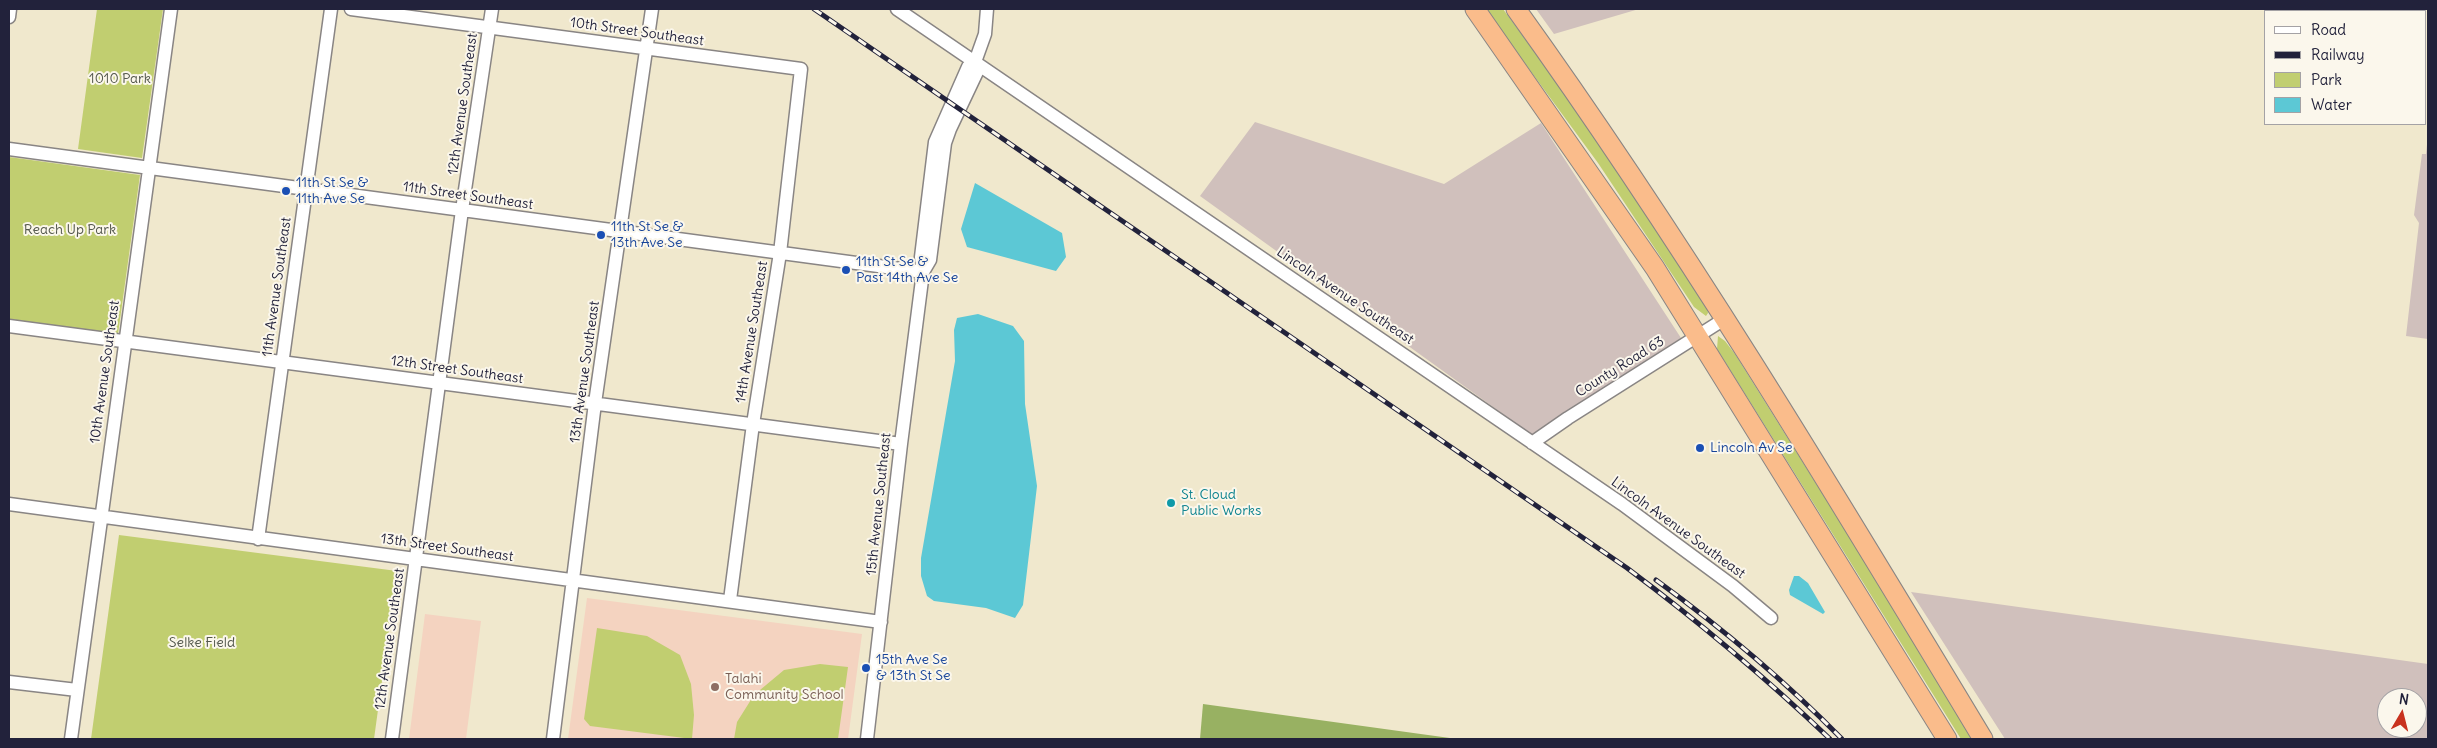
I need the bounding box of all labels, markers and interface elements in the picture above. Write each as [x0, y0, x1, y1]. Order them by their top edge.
legend [2264, 10, 2427, 125]
street label: 10th Street Southeast [569, 14, 705, 50]
text: Road [2311, 20, 2346, 39]
street label: 12th Avenue Southeast [445, 32, 481, 176]
text: Railway [2311, 45, 2365, 64]
text: Park [2311, 70, 2342, 89]
park label: 1010 Park [89, 71, 151, 87]
text: Water [2311, 95, 2352, 114]
place label: 11th St Se & 11th Ave Se [296, 175, 368, 208]
street label: 11th Street Southeast [402, 179, 534, 213]
marker: 11th St Se & 11th Ave Se [280, 185, 292, 197]
street label: 11th Avenue Southeast [259, 216, 295, 358]
place label: 11th St Se & 13th Ave Se [611, 219, 683, 252]
park label: Reach Up Park [24, 222, 116, 238]
marker: 11th St Se & 13th Ave Se [595, 229, 607, 241]
street label: Lincoln Avenue Southeast [1273, 244, 1417, 348]
place label: 11th St Se & Past 14th Ave Se [856, 254, 958, 286]
street label: 14th Avenue Southeast [732, 260, 772, 404]
marker: 11th St Se & Past 14th Ave Se [840, 264, 852, 276]
street label: 10th Avenue Southeast [87, 299, 123, 445]
street label: 13th Avenue Southeast [567, 300, 603, 444]
street label: County Road 63 [1573, 333, 1667, 401]
street label: 12th Street Southeast [390, 352, 524, 388]
street label: 15th Avenue Southeast [863, 432, 895, 576]
place label: Lincoln Av Se [1710, 440, 1793, 456]
marker: Lincoln Av Se [1694, 442, 1706, 454]
street label: Lincoln Avenue Southeast [1608, 474, 1748, 582]
place label: St. Cloud Public Works [1181, 487, 1261, 520]
marker: St. Cloud Public Works [1165, 497, 1177, 509]
street label: 13th Street Southeast [380, 530, 514, 566]
street label: 12th Avenue Southeast [372, 567, 408, 711]
park label: Selke Field [169, 635, 235, 651]
place label: 15th Ave Se & 13th St Se [876, 652, 951, 684]
marker: 15th Ave Se & 13th St Se [860, 662, 872, 674]
place label: Talahi Community School [725, 671, 844, 704]
marker: Talahi Community School [709, 681, 721, 693]
north arrow [2377, 688, 2427, 738]
text: N [2398, 690, 2410, 709]

